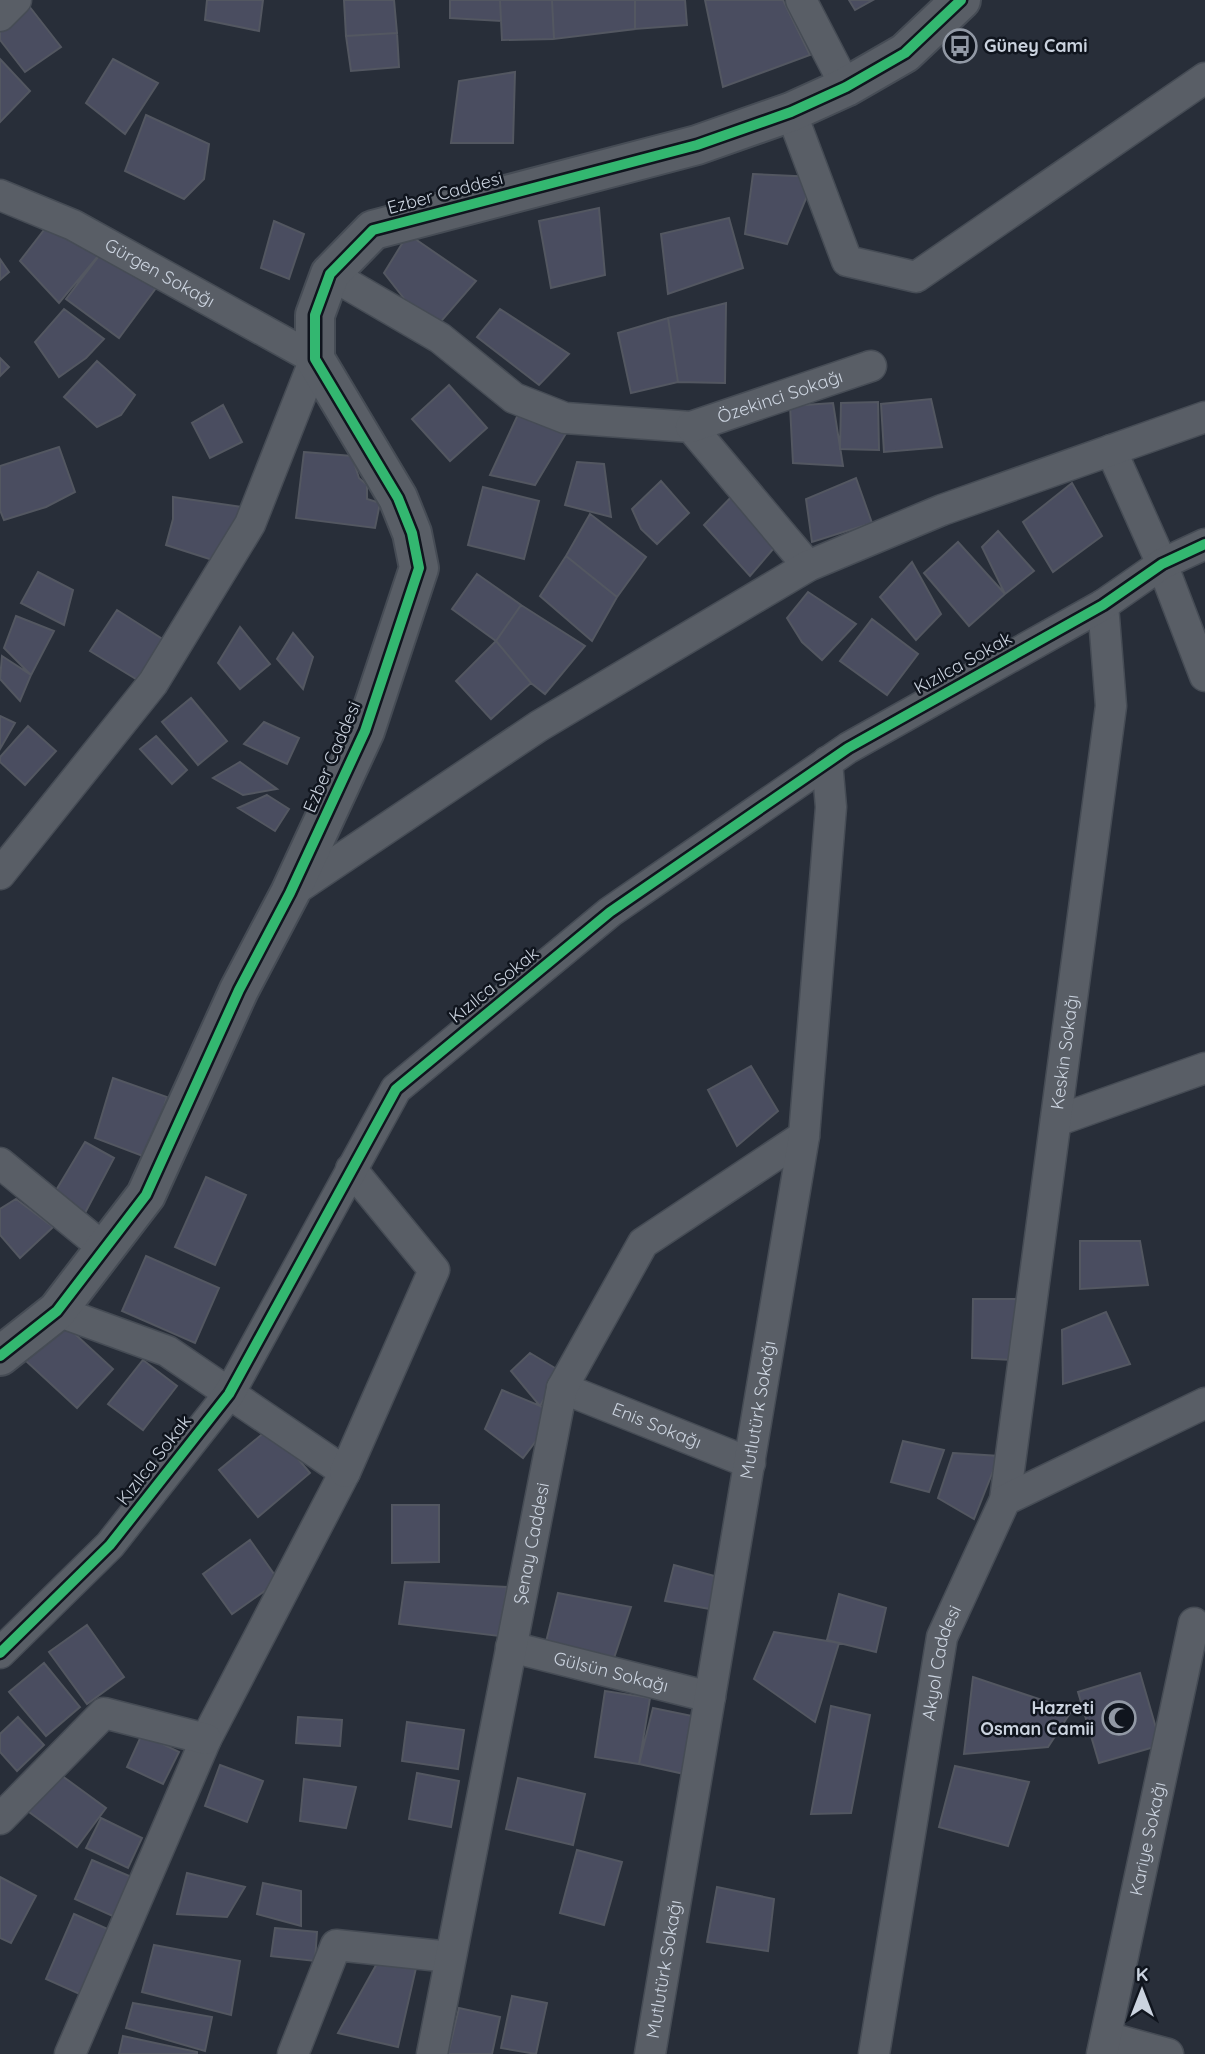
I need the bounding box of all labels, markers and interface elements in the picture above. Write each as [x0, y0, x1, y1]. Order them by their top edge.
bus stop icon: Güney Cami [941, 27, 979, 65]
place label: Güney Cami [984, 34, 1087, 57]
street label: Ezber Caddesi [385, 166, 505, 219]
street label: Gürgen Sokağı [101, 233, 219, 312]
street label: Özekinci Sokağı [714, 364, 846, 428]
street label: Kızılca Sokak [910, 626, 1016, 699]
street label: Ezber Caddesi [298, 698, 365, 816]
street label: Kızılca Sokak [444, 941, 543, 1028]
street label: Keskin Sokağı [1045, 993, 1083, 1111]
street label: Mutlutürk Sokağı [735, 1339, 780, 1481]
street label: Enis Sokağı [609, 1397, 705, 1454]
street label: Kızılca Sokak [111, 1410, 196, 1510]
street label: Şenay Caddesi [508, 1481, 554, 1606]
street label: Akyol Caddesi [917, 1601, 966, 1722]
street label: Gülsün Sokağı [551, 1646, 671, 1697]
place label: Hazreti Osman Camii [980, 1696, 1094, 1740]
mosque icon: Hazreti Osman Camii [1100, 1699, 1138, 1737]
street label: Kariye Sokağı [1124, 1780, 1171, 1898]
street label: Mutlutürk Sokağı [641, 1898, 687, 2040]
north arrow [1107, 1956, 1177, 2026]
text: K [1136, 1962, 1148, 1986]

